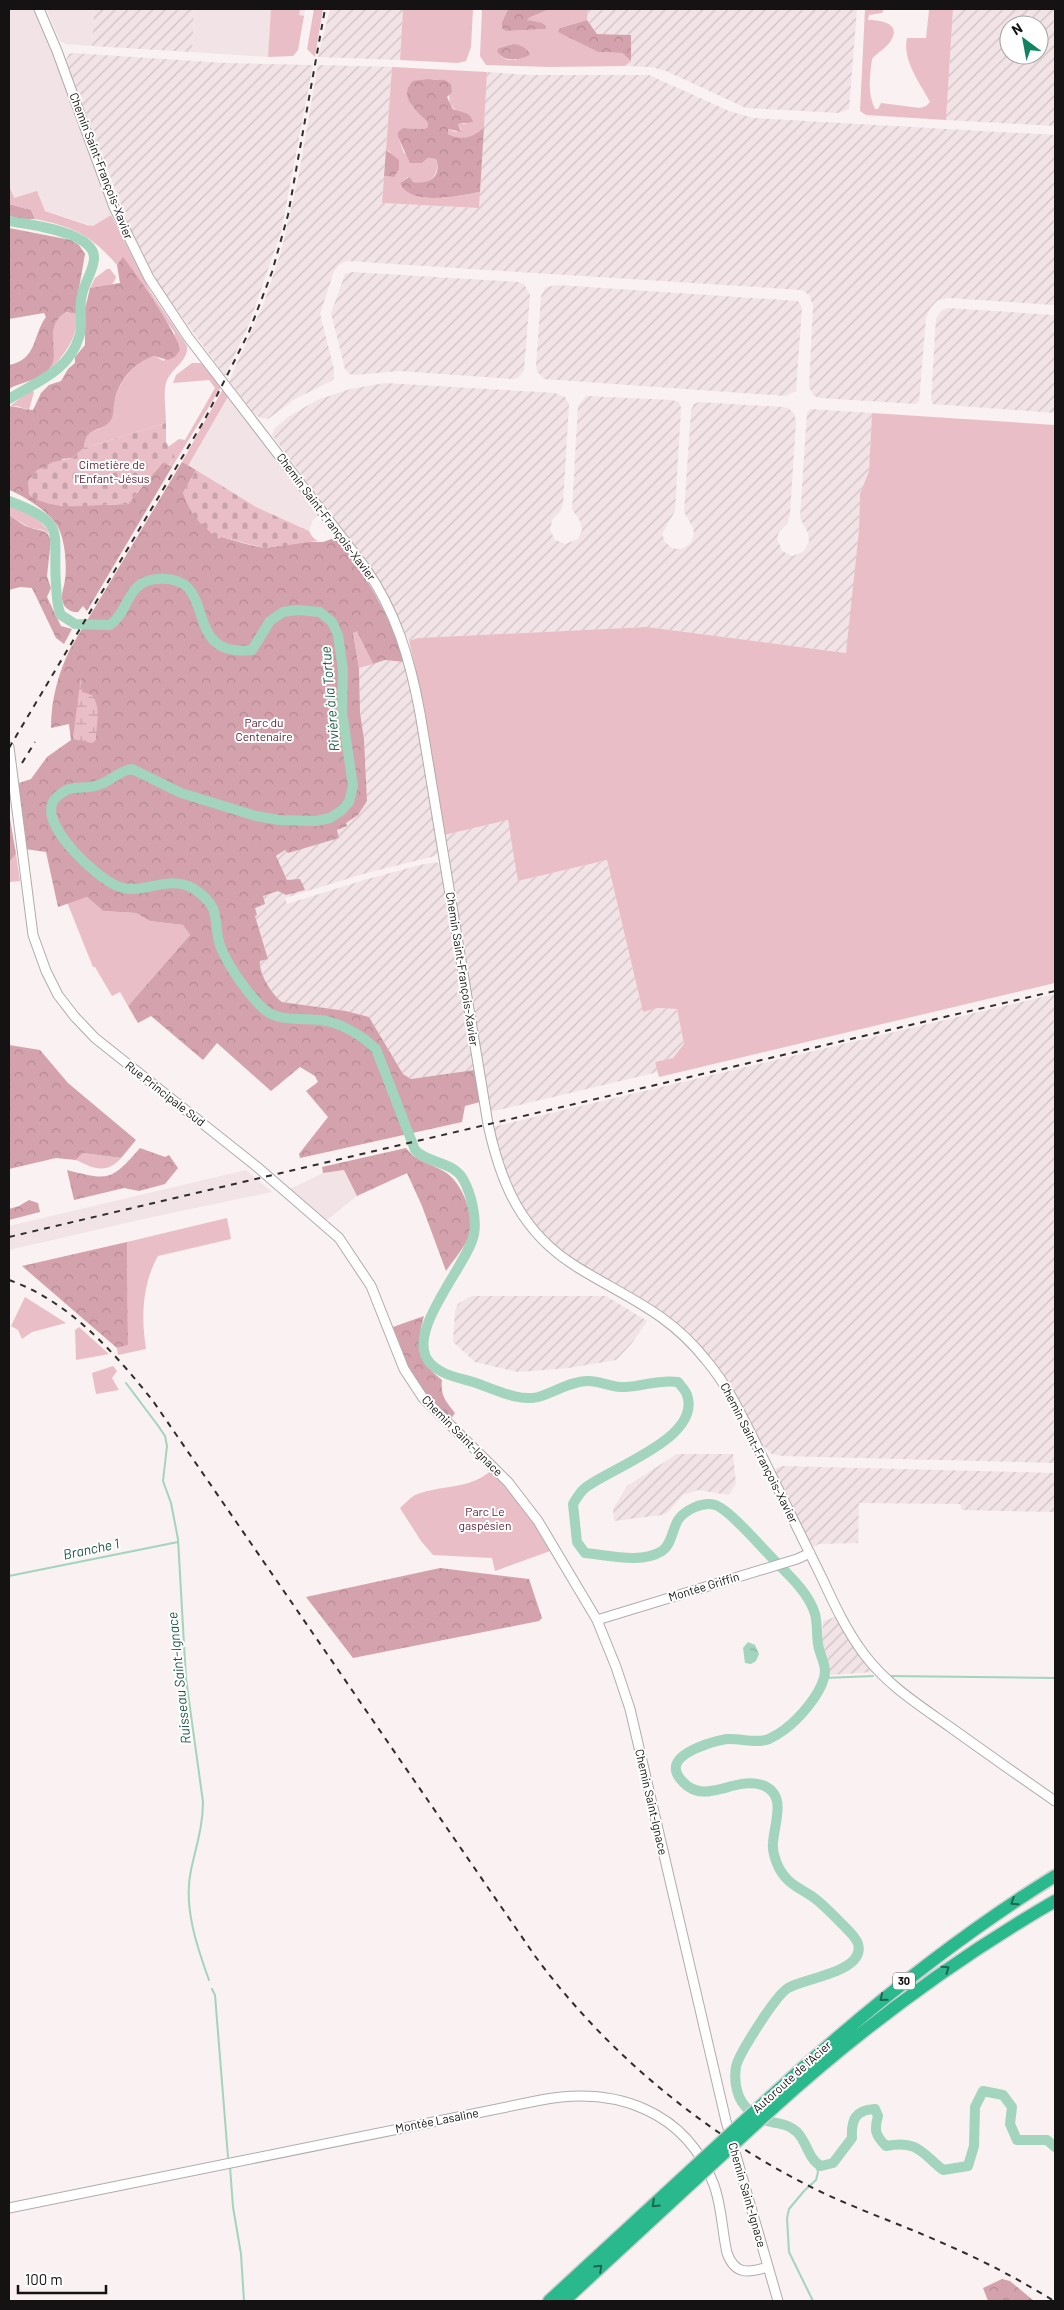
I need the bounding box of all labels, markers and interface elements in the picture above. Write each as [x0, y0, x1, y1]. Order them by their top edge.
north arrow [999, 15, 1049, 65]
text: N [1008, 19, 1025, 38]
street label: Chemin Saint-François-Xavier [67, 90, 137, 241]
street label: Chemin Saint-François-Xavier [274, 450, 380, 583]
park label: Cimetière de l'Enfant-Jésus [75, 457, 150, 485]
water label: Rivière à la Tortue [316, 646, 343, 752]
park label: Parc du Centenaire [235, 715, 293, 743]
street label: Chemin Saint-François-Xavier [444, 891, 482, 1048]
street label: Rue Principale Sud [123, 1058, 208, 1129]
street label: Chemin Saint-François-Xavier [718, 1380, 802, 1526]
street label: Chemin Saint-Ignace [419, 1392, 506, 1479]
park label: Parc Le gaspésien [459, 1504, 511, 1532]
water label: Branche 1 [61, 1534, 121, 1563]
street label: Montée Griffin [667, 1569, 741, 1603]
water label: Ruisseau Saint-Ignace [163, 1611, 194, 1745]
street label: Chemin Saint-Ignace [633, 1747, 671, 1856]
one-way arrow [1010, 1896, 1019, 1906]
one-way arrow [940, 1966, 950, 1975]
road number: 30 [893, 1972, 915, 1990]
one-way arrow [879, 1992, 888, 2001]
street label: Autoroute de l'Acier [749, 2037, 834, 2115]
street label: Montée Lasaline [394, 2105, 480, 2135]
street label: Chemin Saint-Ignace [726, 2141, 770, 2249]
one-way arrow [651, 2198, 660, 2207]
scale bar [18, 2262, 105, 2294]
one-way arrow [594, 2265, 603, 2274]
text: 100 m [25, 2270, 63, 2288]

